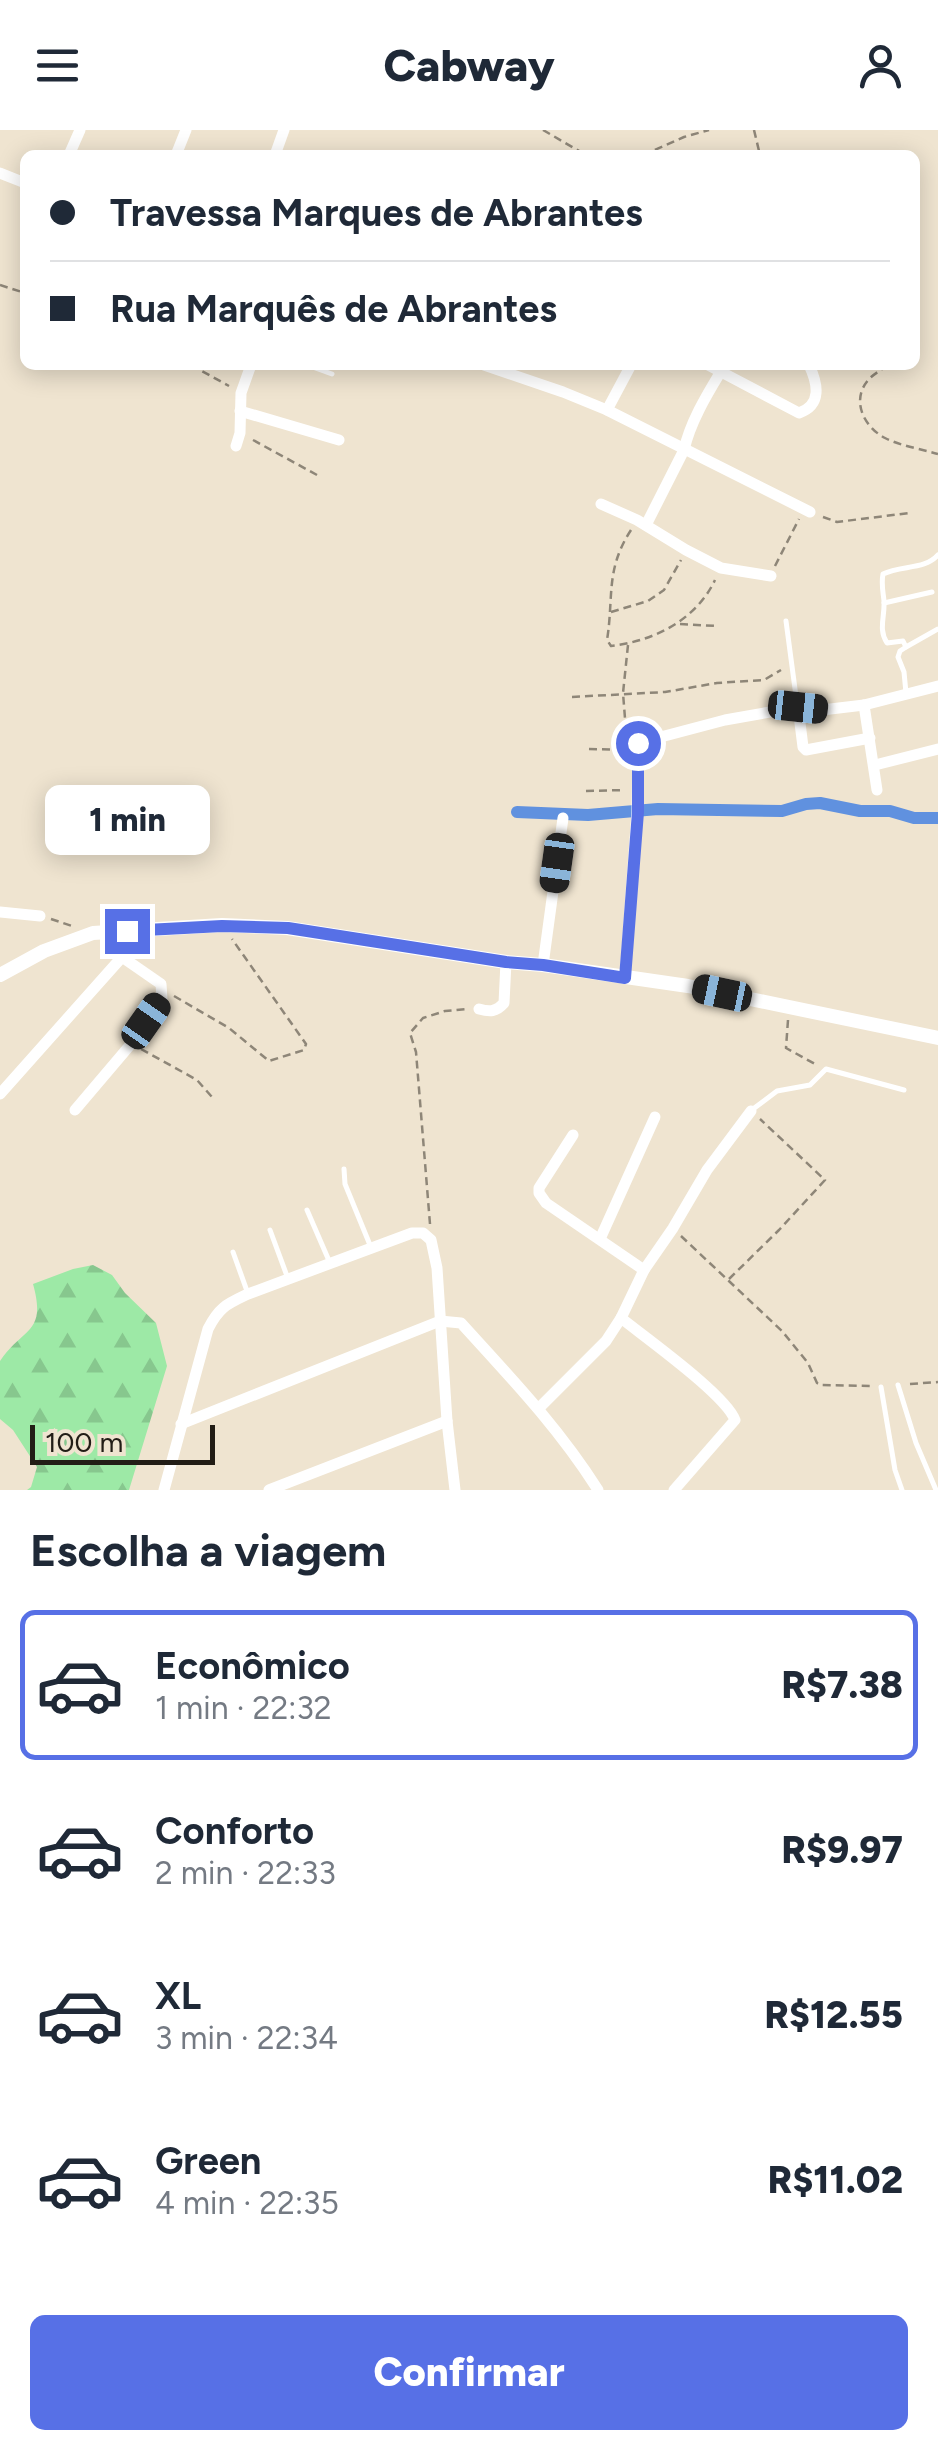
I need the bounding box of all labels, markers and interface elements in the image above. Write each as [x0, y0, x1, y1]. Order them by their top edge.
icon: menu [30, 38, 85, 93]
text: Cabway [383, 38, 555, 92]
icon: person [853, 38, 908, 93]
text: Travessa Marques de Abrantes [110, 190, 643, 236]
text: Rua Marquês de Abrantes [110, 286, 557, 332]
car [767, 689, 829, 725]
route start [616, 721, 661, 766]
callout: 1 min [44, 786, 210, 856]
text: 1 min [89, 801, 166, 839]
car [538, 831, 576, 895]
route end [105, 909, 150, 954]
car [690, 972, 754, 1014]
car [117, 988, 175, 1054]
scale bar [30, 1420, 215, 1464]
text: 100 m [45, 1425, 123, 1459]
text: Escolha a viagem [30, 1523, 386, 1577]
icon: car [35, 1640, 125, 1730]
text: Econômico [155, 1643, 350, 1689]
text: R$7.38 [781, 1662, 903, 1708]
text: 1 min · 22:32 [155, 1689, 332, 1727]
icon: car [35, 1805, 125, 1895]
text: Conforto [155, 1808, 314, 1854]
text: R$9.97 [781, 1827, 903, 1873]
text: 2 min · 22:33 [155, 1854, 336, 1892]
icon: car [35, 1970, 125, 2060]
text: XL [155, 1973, 201, 2019]
text: R$12.55 [764, 1992, 903, 2038]
text: 3 min · 22:34 [155, 2019, 338, 2057]
icon: car [35, 2135, 125, 2225]
text: Green [155, 2138, 261, 2184]
text: R$11.02 [768, 2157, 903, 2203]
text: 4 min · 22:35 [155, 2184, 339, 2222]
button: Confirmar [30, 2315, 908, 2430]

